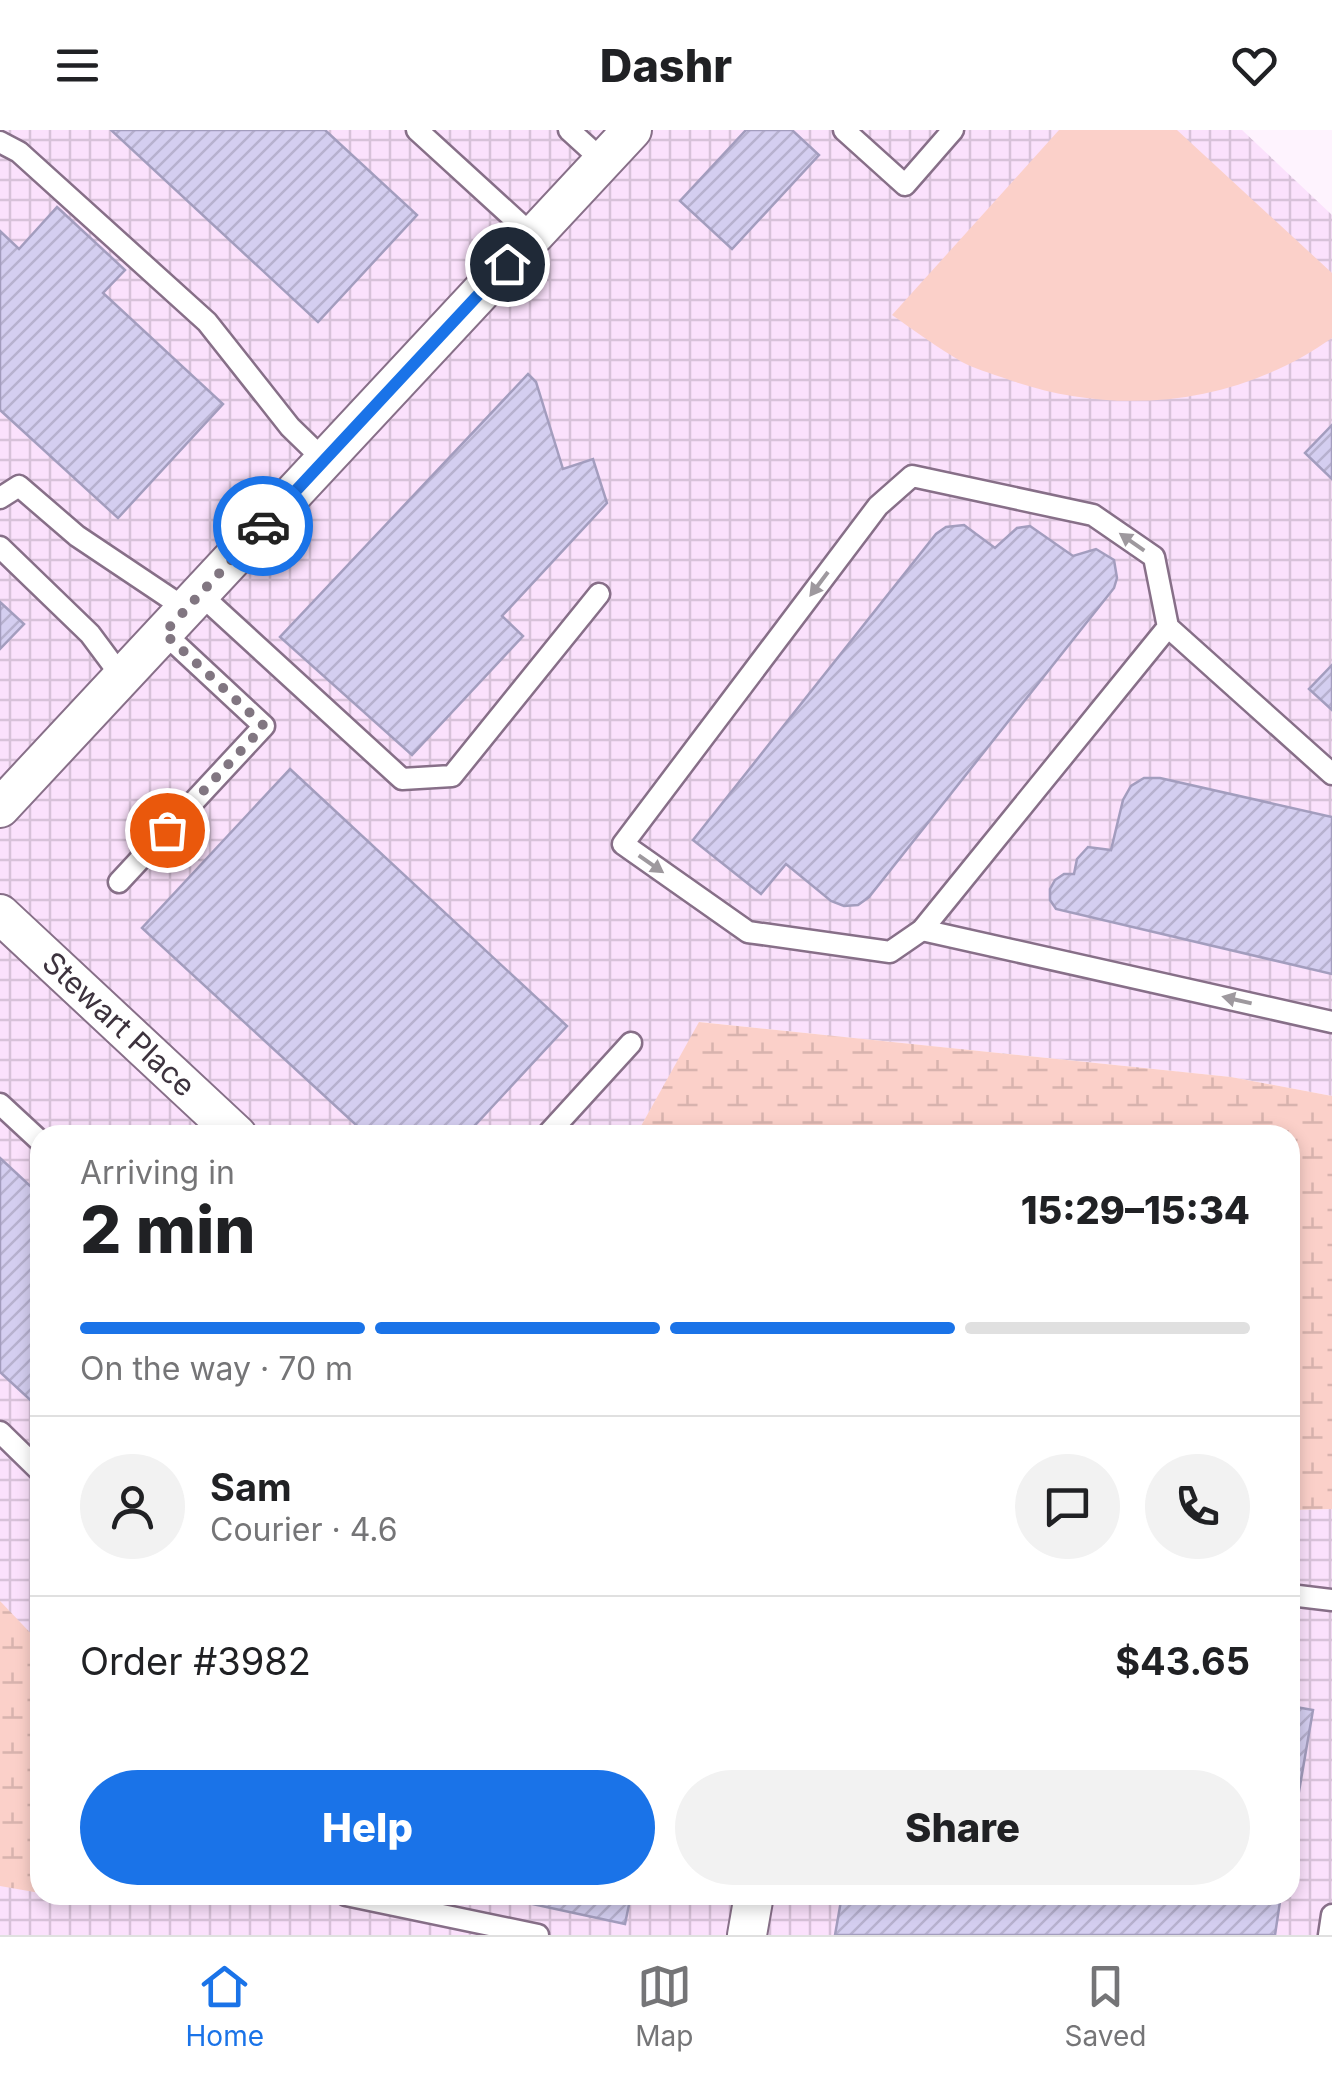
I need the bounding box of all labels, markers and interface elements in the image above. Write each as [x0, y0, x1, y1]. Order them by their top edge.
icon: menu [50, 38, 105, 93]
text: Dashr [600, 38, 732, 93]
icon: heart [1227, 38, 1282, 93]
pin [465, 222, 550, 307]
icon: home [480, 237, 535, 292]
courier [213, 476, 313, 576]
icon: car [236, 499, 291, 554]
one-way arrow [1119, 533, 1146, 552]
one-way arrow [810, 571, 830, 597]
pin [125, 788, 210, 873]
icon: bag [140, 803, 195, 858]
one-way arrow [638, 854, 665, 873]
street label: Stewart Place [36, 944, 203, 1103]
one-way arrow [1221, 992, 1252, 1007]
text: Arriving in [80, 1153, 235, 1192]
text: 15:29–15:34 [1021, 1187, 1250, 1233]
text: 2 min [80, 1190, 256, 1269]
text: On the way · 70 m [80, 1349, 353, 1388]
button: person [80, 1454, 185, 1559]
button: chat [1015, 1454, 1120, 1559]
button: phone [1145, 1454, 1250, 1559]
text: Sam [210, 1464, 292, 1510]
text: Courier · 4.6 [210, 1510, 398, 1549]
text: Order #3982 [80, 1638, 311, 1684]
text: $43.65 [1115, 1638, 1250, 1684]
button: Help [80, 1770, 655, 1885]
button: Share [675, 1770, 1250, 1885]
tab: Home [186, 1959, 264, 2053]
tab: Map [635, 1959, 693, 2053]
tab: Saved [1064, 1959, 1146, 2053]

